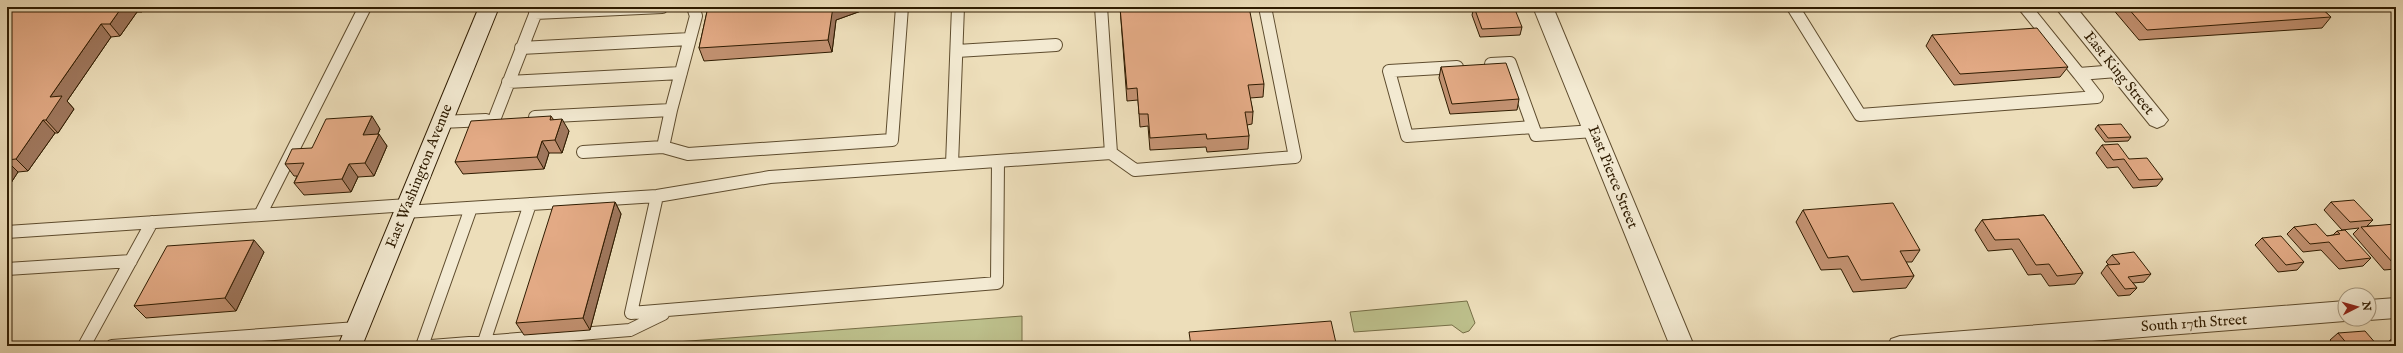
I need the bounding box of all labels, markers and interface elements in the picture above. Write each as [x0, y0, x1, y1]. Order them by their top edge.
street label: East King Street [2079, 27, 2159, 119]
street label: East Washington Avenue [381, 101, 457, 251]
street label: East Pierce Street [1584, 123, 1642, 231]
north arrow [2337, 287, 2377, 327]
text: N [2358, 300, 2373, 312]
street label: South 17th Street [2140, 310, 2248, 336]

